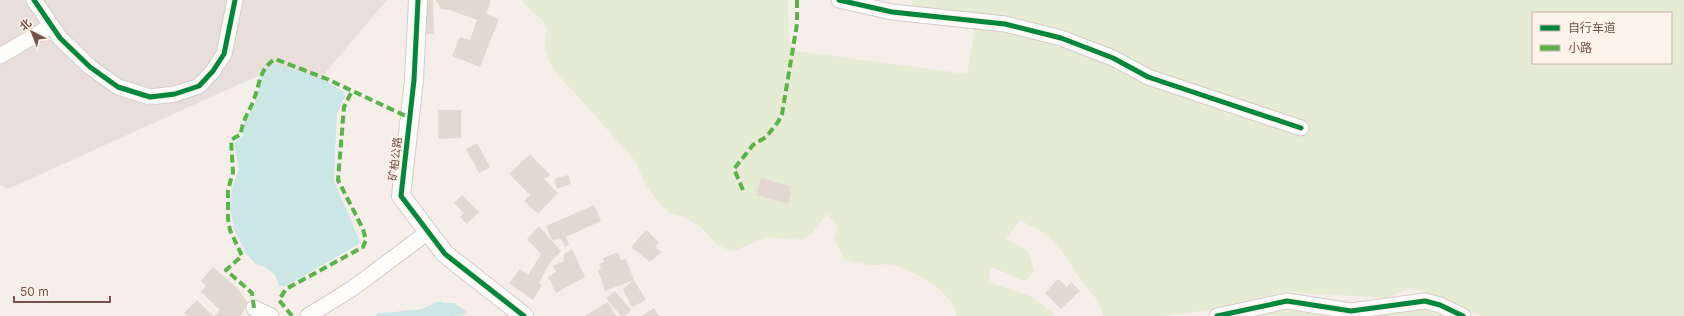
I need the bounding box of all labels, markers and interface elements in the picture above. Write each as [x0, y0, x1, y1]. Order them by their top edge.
north arrow [12, 12, 52, 52]
legend [1532, 12, 1672, 64]
text: 北 [17, 16, 34, 33]
text: 自行车道 [1568, 20, 1616, 35]
text: 小路 [1568, 40, 1592, 55]
street label: 矿柏公路 [385, 136, 405, 182]
scale bar [14, 278, 110, 304]
text: 50 m [20, 284, 49, 299]

